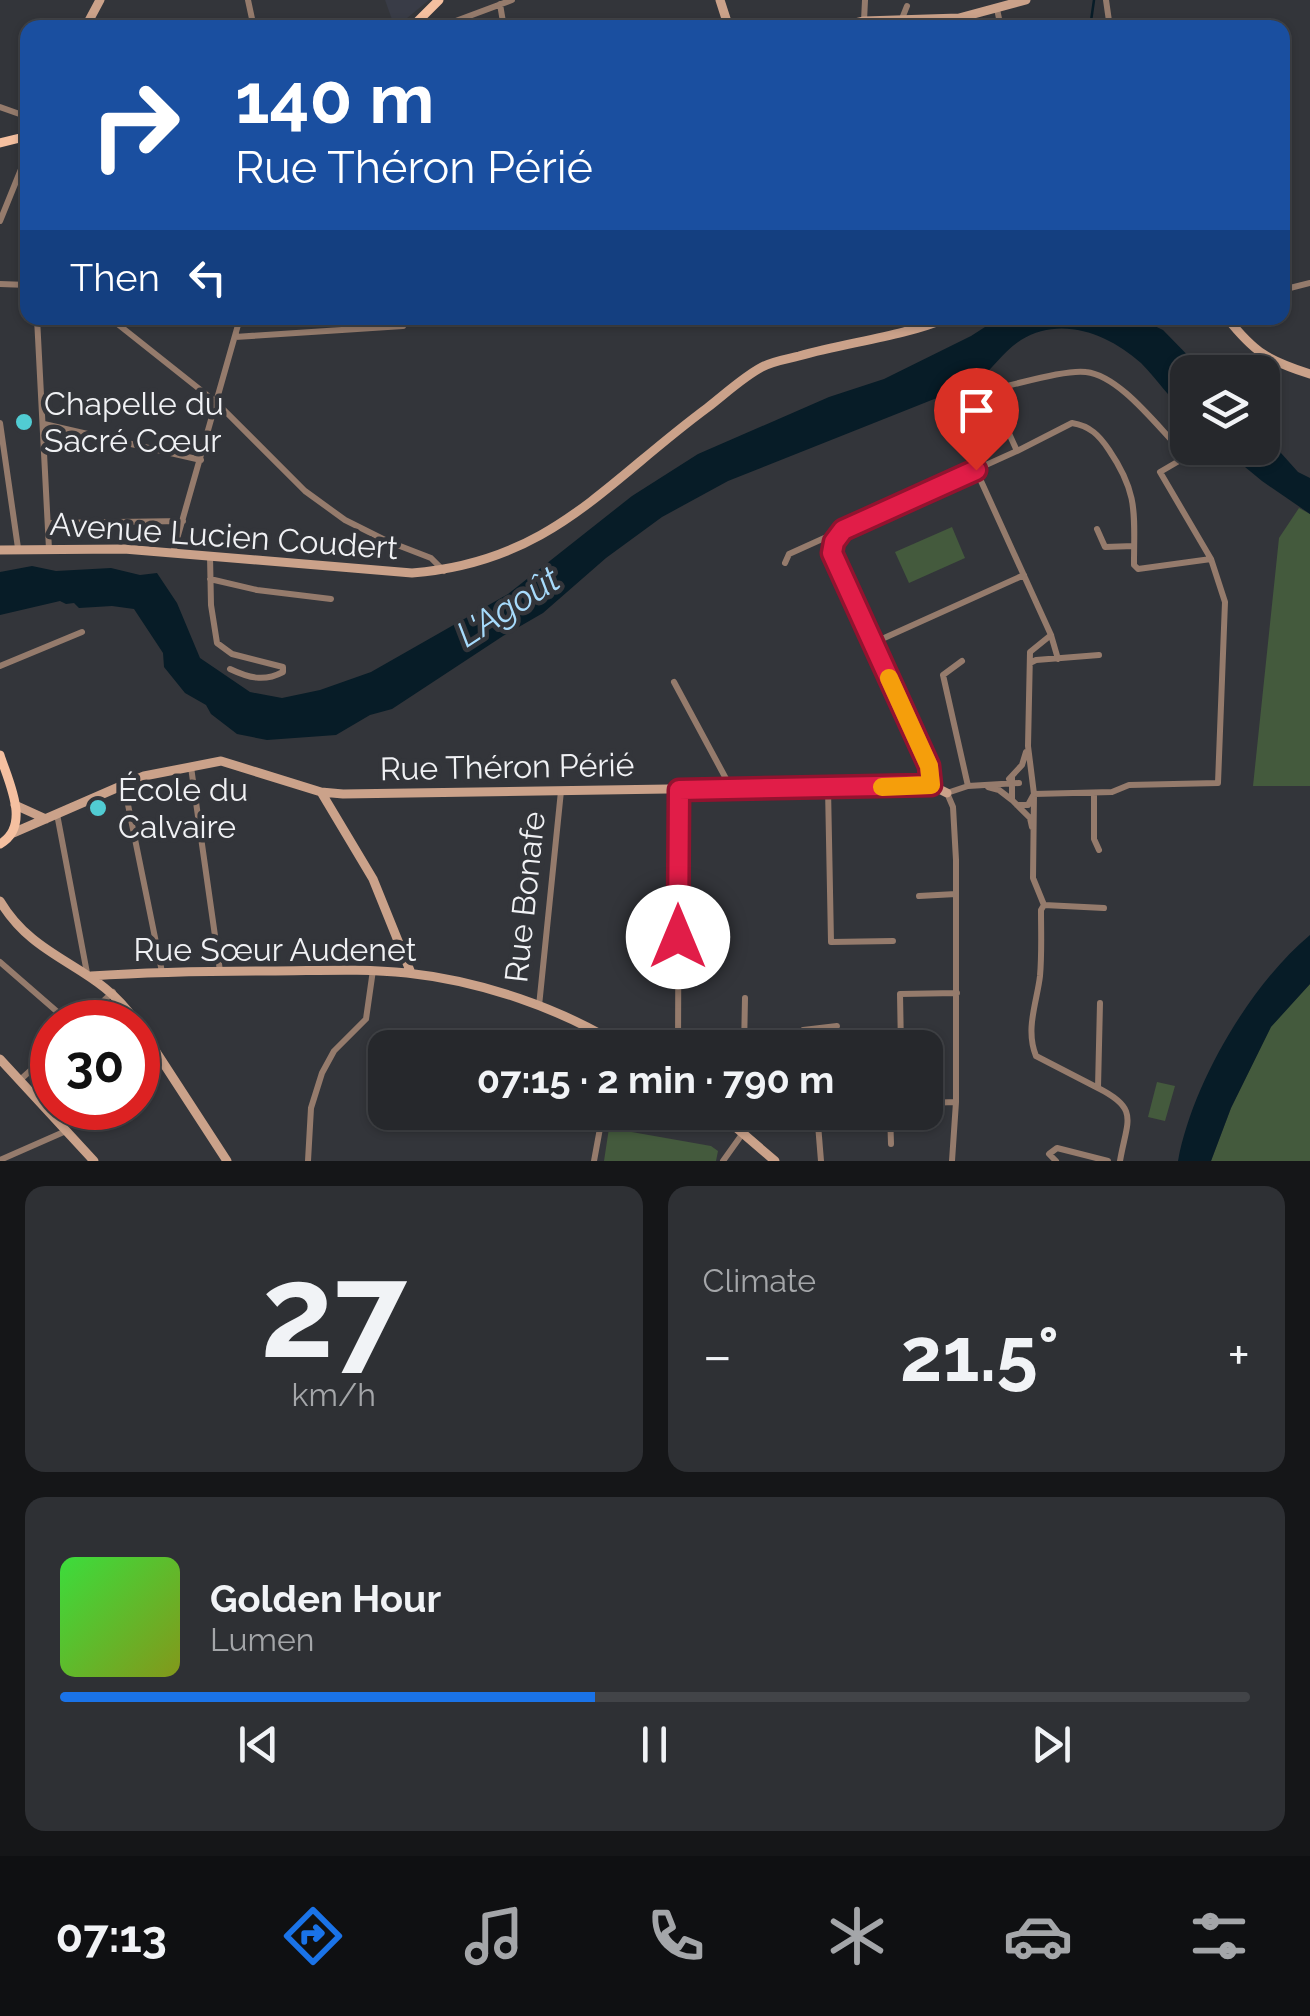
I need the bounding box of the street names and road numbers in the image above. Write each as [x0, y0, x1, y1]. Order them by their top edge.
street label: Avenue Lucien Coudert [49, 505, 400, 566]
street label: Rue Théron Périé [379, 746, 635, 787]
street label: Rue Bonafe [497, 810, 552, 984]
street label: Rue Sœur Audenet [134, 931, 417, 968]

